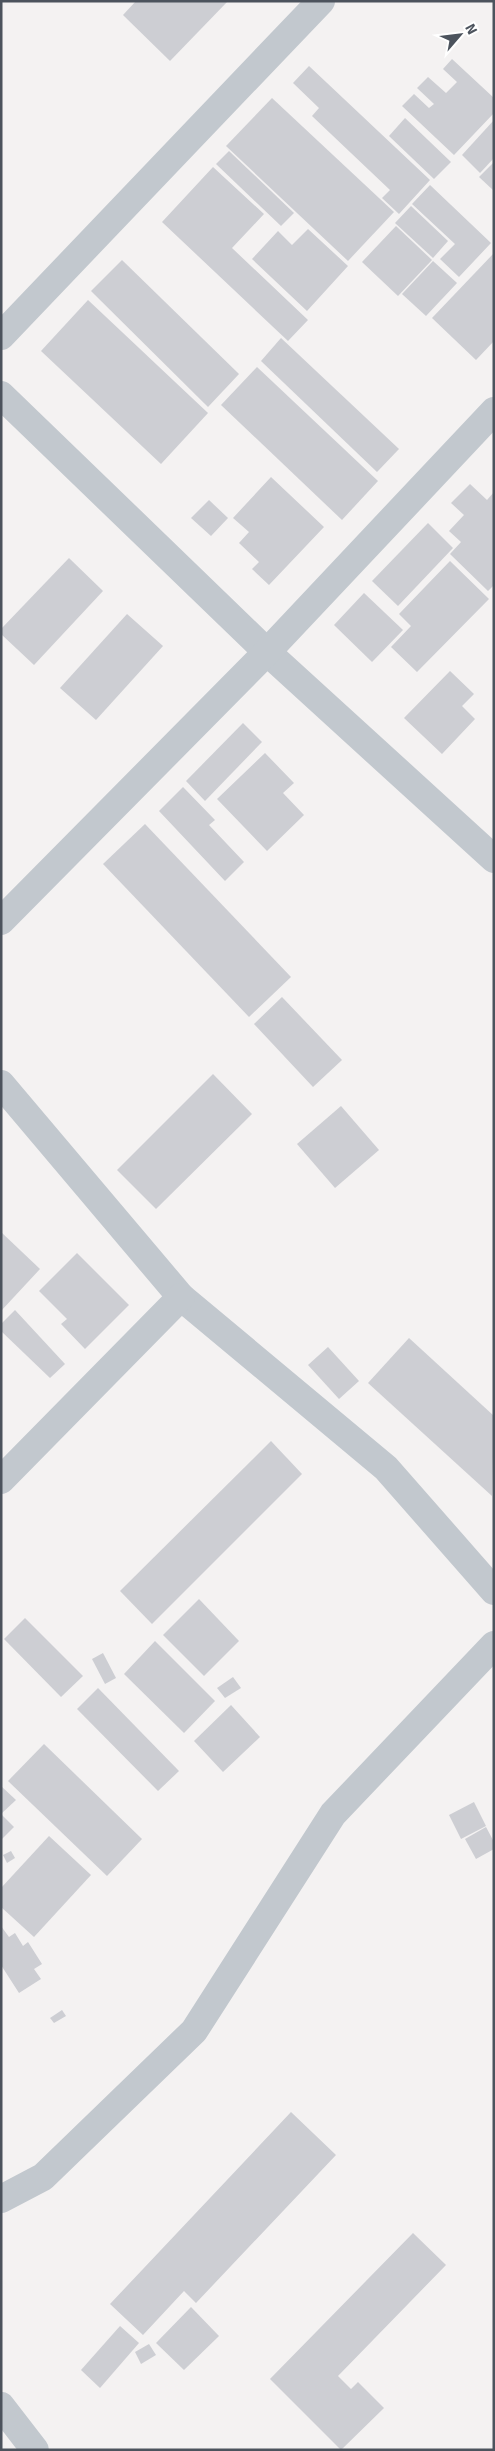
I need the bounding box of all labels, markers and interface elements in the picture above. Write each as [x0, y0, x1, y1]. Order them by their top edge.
north arrow [435, 10, 485, 60]
text: N [461, 21, 481, 37]

